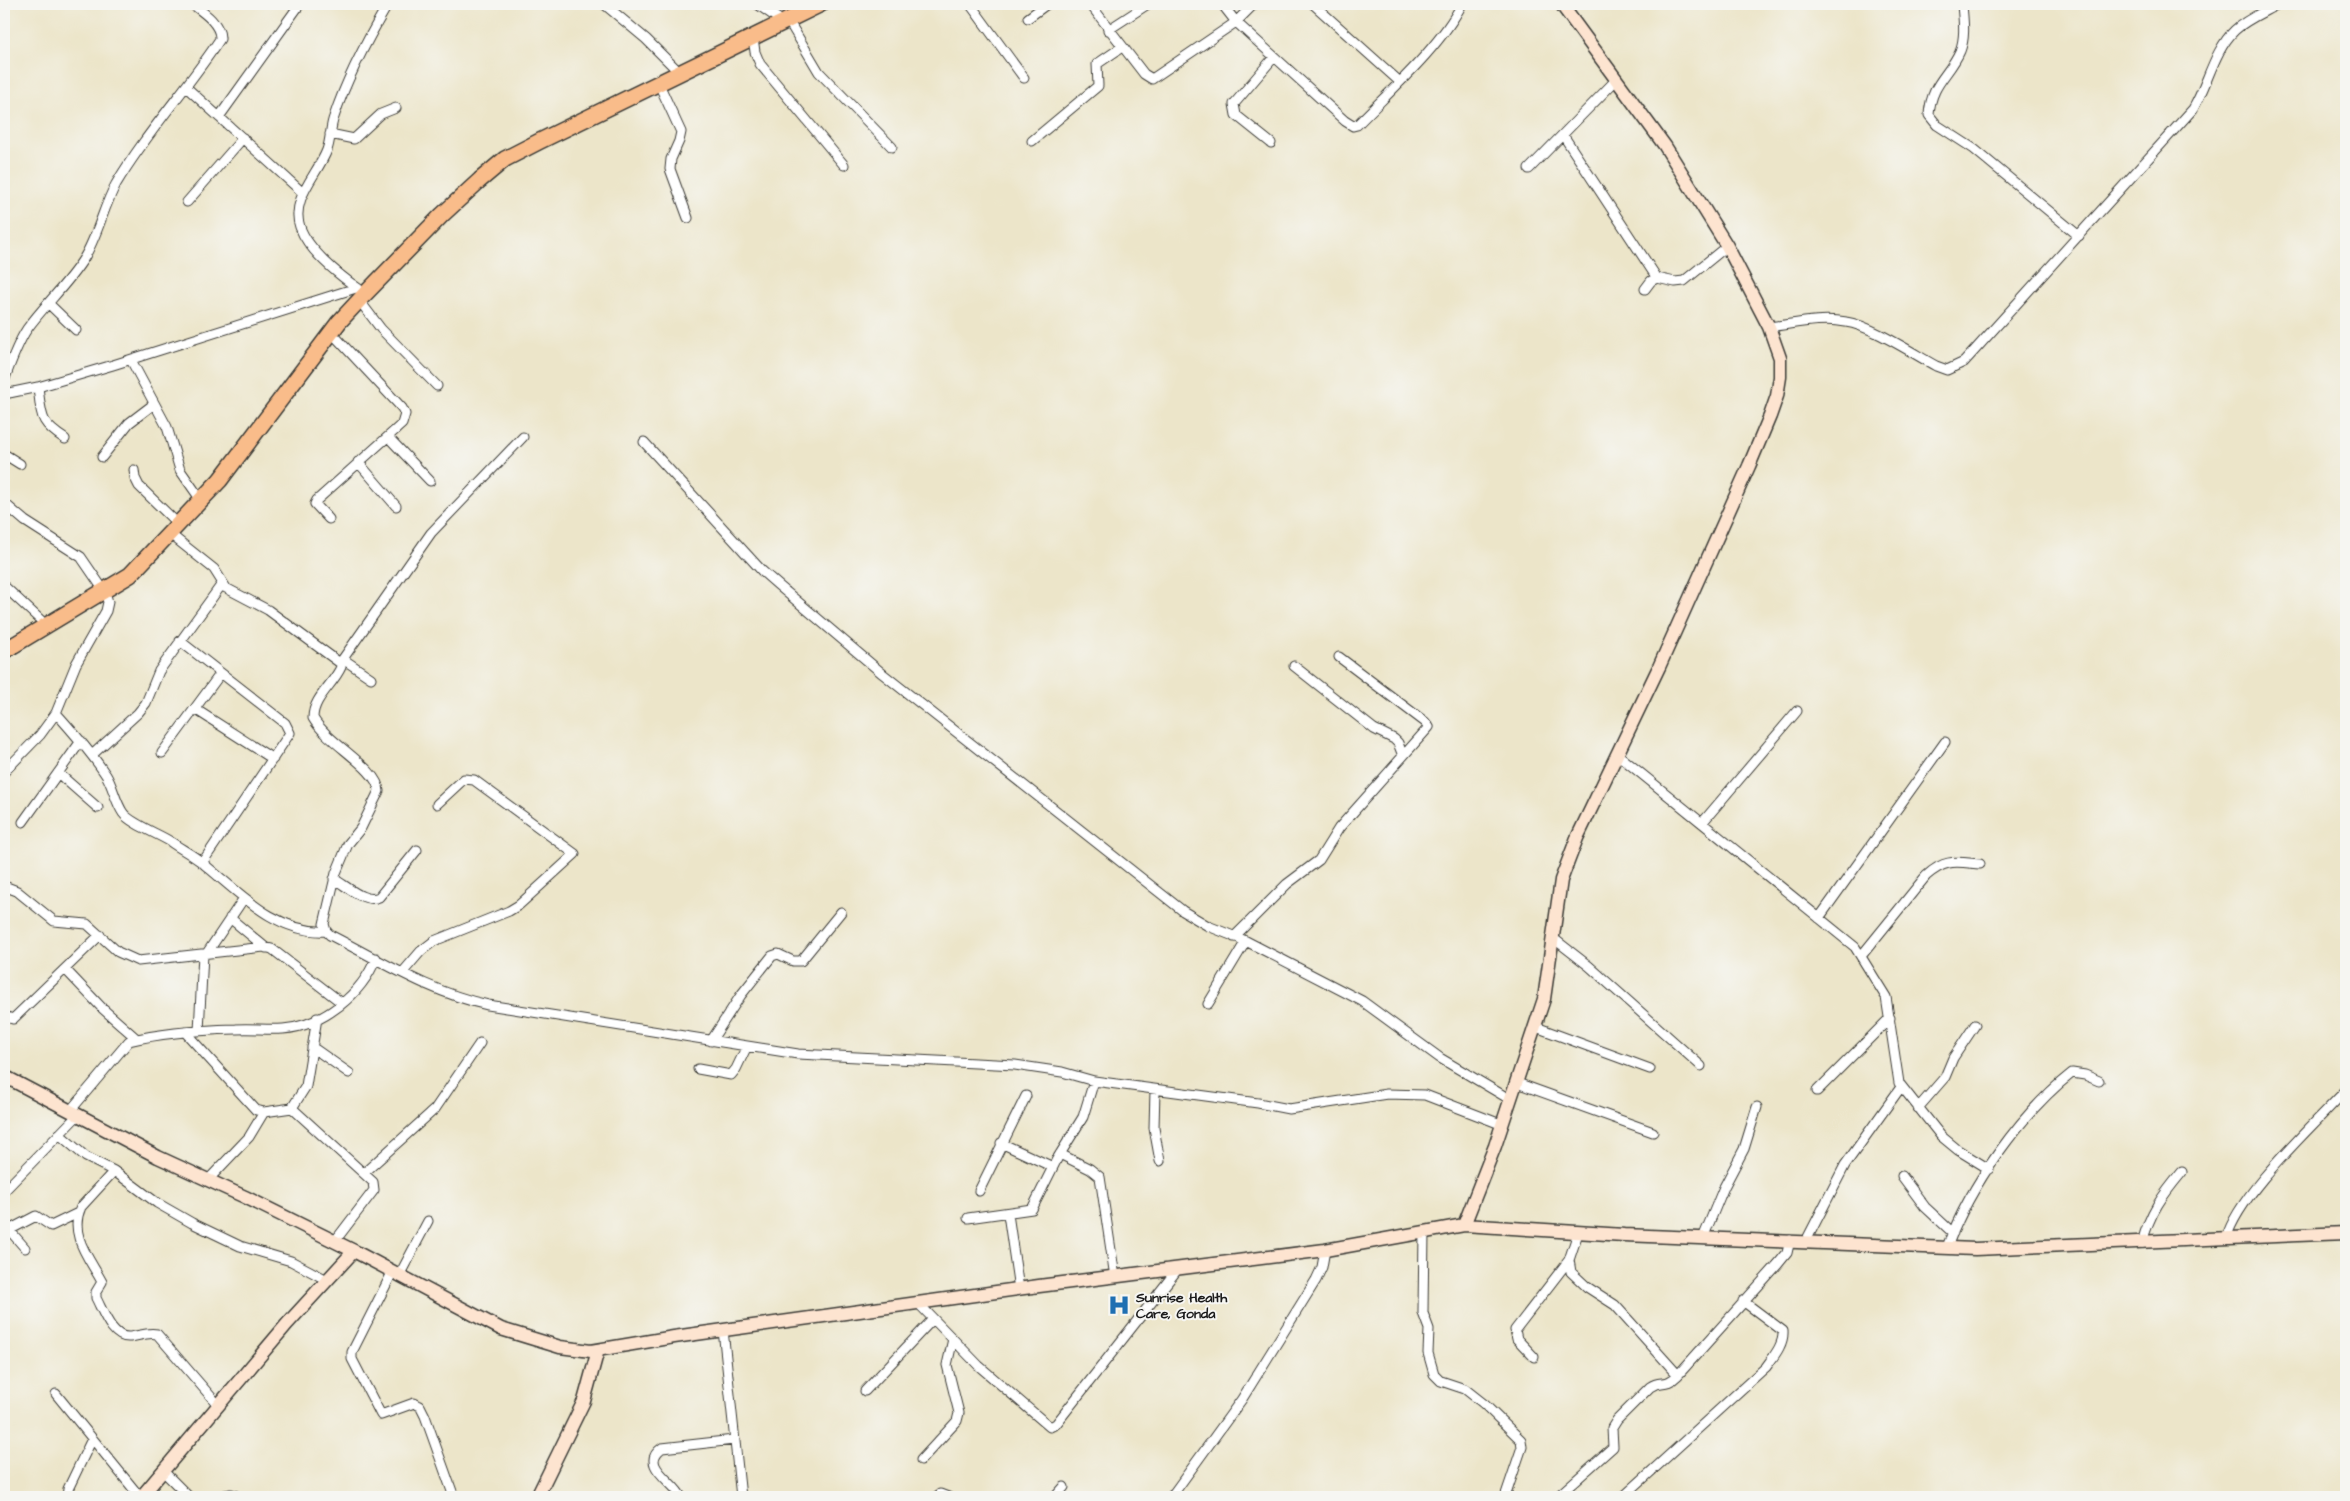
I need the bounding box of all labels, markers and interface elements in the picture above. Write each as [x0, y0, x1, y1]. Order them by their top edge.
place label: Sunrise Health Care, Gonda [1135, 1288, 1228, 1324]
hospital icon: Sunrise Health Care, Gonda [1106, 1292, 1132, 1318]

